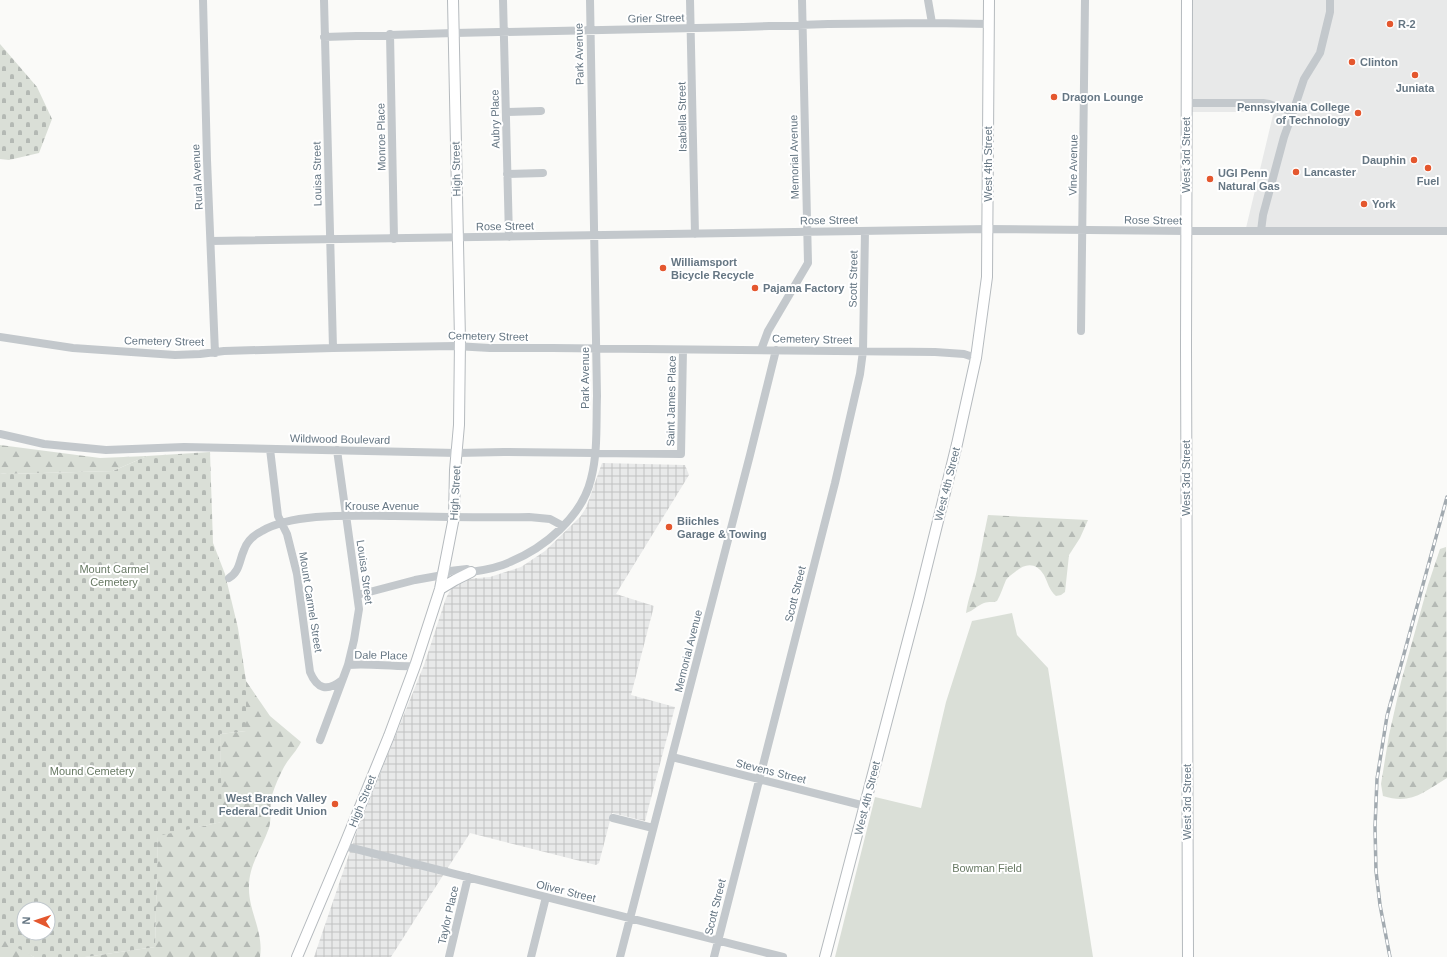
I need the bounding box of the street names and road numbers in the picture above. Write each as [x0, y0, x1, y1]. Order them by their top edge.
street label: Grier Street [627, 12, 685, 24]
street label: Park Avenue [572, 23, 586, 85]
street label: Isabella Street [675, 82, 689, 152]
street label: Aubry Place [488, 89, 502, 149]
street label: Monroe Place [374, 103, 388, 171]
street label: Memorial Avenue [787, 115, 801, 199]
street label: West 3rd Street [1180, 117, 1192, 193]
street label: West 4th Street [982, 126, 994, 202]
street label: Vine Avenue [1066, 134, 1080, 196]
street label: Louisa Street [310, 141, 324, 207]
street label: High Street [450, 141, 462, 197]
street label: Rural Avenue [189, 144, 205, 210]
street label: Rose Street [800, 213, 858, 227]
street label: Rose Street [1124, 213, 1182, 227]
street label: Rose Street [476, 219, 534, 233]
street label: Scott Street [846, 250, 860, 308]
street label: Cemetery Street [448, 329, 528, 343]
street label: Cemetery Street [772, 332, 852, 346]
street label: Cemetery Street [124, 334, 204, 348]
street label: Park Avenue [579, 347, 591, 409]
street label: Saint James Place [664, 355, 678, 447]
street label: Wildwood Boulevard [290, 432, 390, 446]
street label: West 3rd Street [1180, 440, 1192, 516]
street label: West 4th Street [932, 446, 962, 522]
street label: High Street [448, 465, 462, 521]
street label: Krouse Avenue [345, 500, 419, 512]
street label: Louisa Street [355, 539, 375, 605]
street label: Mount Carmel Street [297, 551, 325, 653]
street label: Scott Street [782, 565, 808, 623]
street label: Memorial Avenue [672, 608, 704, 694]
street label: Dale Place [354, 649, 408, 661]
street label: Stevens Street [735, 756, 807, 786]
street label: West 4th Street [852, 760, 882, 836]
street label: West 3rd Street [1181, 764, 1193, 840]
street label: High Street [346, 773, 378, 829]
street label: Oliver Street [535, 878, 597, 904]
street label: Scott Street [702, 878, 728, 936]
street label: Taylor Place [435, 884, 461, 946]

